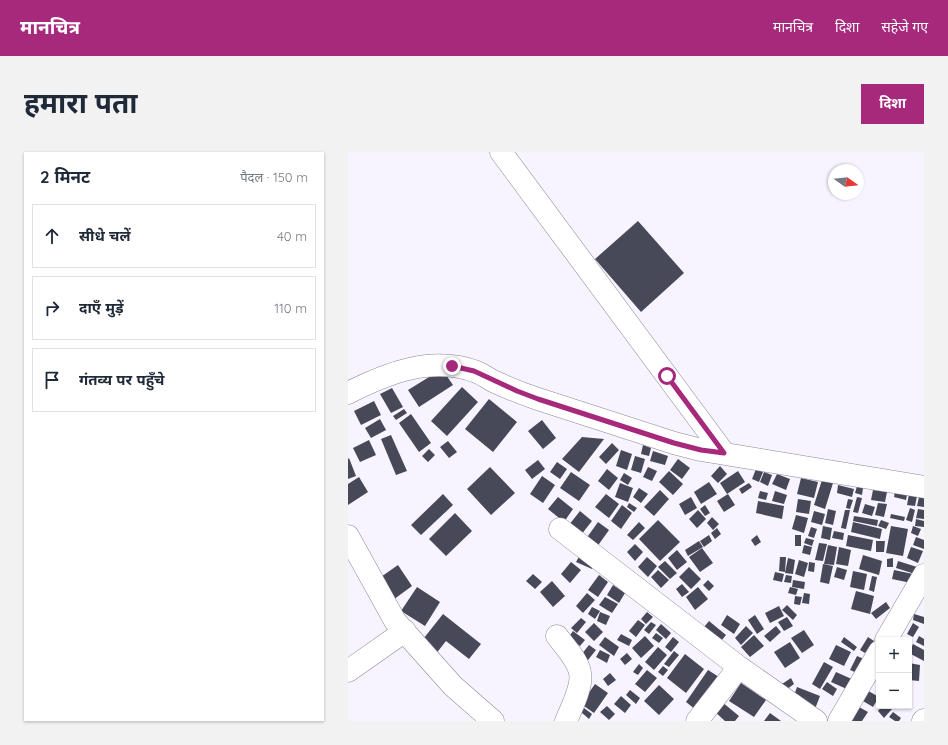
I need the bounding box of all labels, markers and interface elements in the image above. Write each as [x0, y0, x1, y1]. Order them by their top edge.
text: मानचित्र [20, 15, 80, 39]
text: मानचित्र [773, 18, 813, 36]
text: दिशा [835, 18, 859, 36]
text: सहेजे गए [881, 18, 928, 36]
button: दिशा [861, 84, 924, 124]
text: हमारा पता [24, 85, 138, 120]
north arrow [828, 164, 864, 200]
text: 2 मिनट [40, 166, 90, 187]
text: पैदल · 150 m [240, 169, 308, 185]
icon: ahead [41, 225, 63, 247]
text: सीधे चलें [79, 226, 130, 245]
text: 40 m [277, 228, 307, 244]
icon: right [41, 297, 63, 319]
text: दाएँ मुड़ें [79, 298, 123, 317]
text: 110 m [274, 300, 307, 316]
route end [443, 357, 461, 375]
route start [658, 367, 676, 385]
icon: arrive [41, 369, 63, 391]
text: गंतव्य पर पहुँचे [79, 370, 165, 389]
map controls [876, 637, 912, 709]
button: + [876, 637, 912, 673]
button: − [876, 673, 912, 709]

